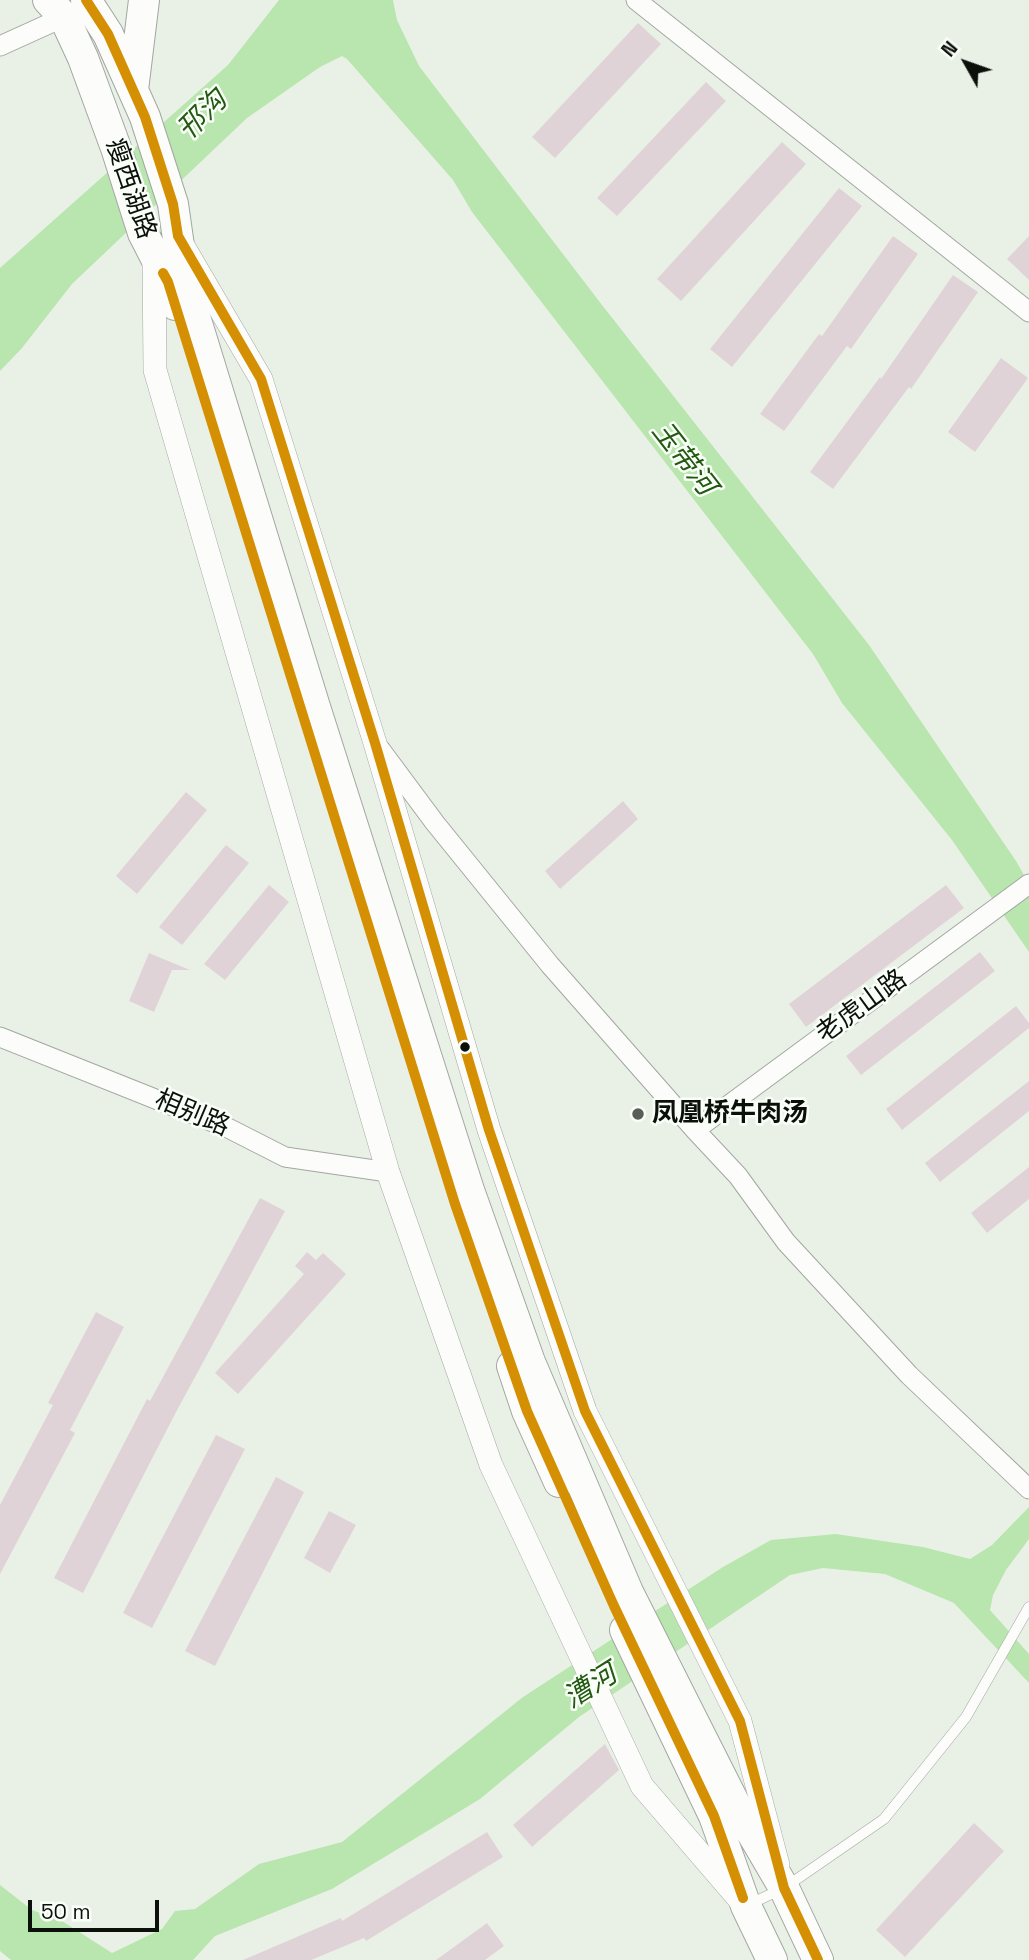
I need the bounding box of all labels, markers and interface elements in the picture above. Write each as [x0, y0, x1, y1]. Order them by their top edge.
north arrow [931, 28, 1001, 98]
text: N [936, 36, 963, 62]
water label: 邗沟 [171, 84, 235, 148]
street label: 瘦西湖路 [98, 135, 162, 243]
water label: 玉带河 [644, 416, 722, 502]
street label: 老虎山路 [811, 964, 913, 1050]
unlabelled marker [458, 1040, 472, 1054]
street label: 相别路 [150, 1084, 234, 1144]
place label: 凤凰桥牛肉汤 [652, 1098, 808, 1130]
marker: 凤凰桥牛肉汤 [630, 1106, 646, 1122]
water label: 漕河 [558, 1658, 624, 1716]
scale bar [32, 1886, 163, 1930]
text: 50 m [41, 1898, 91, 1925]

